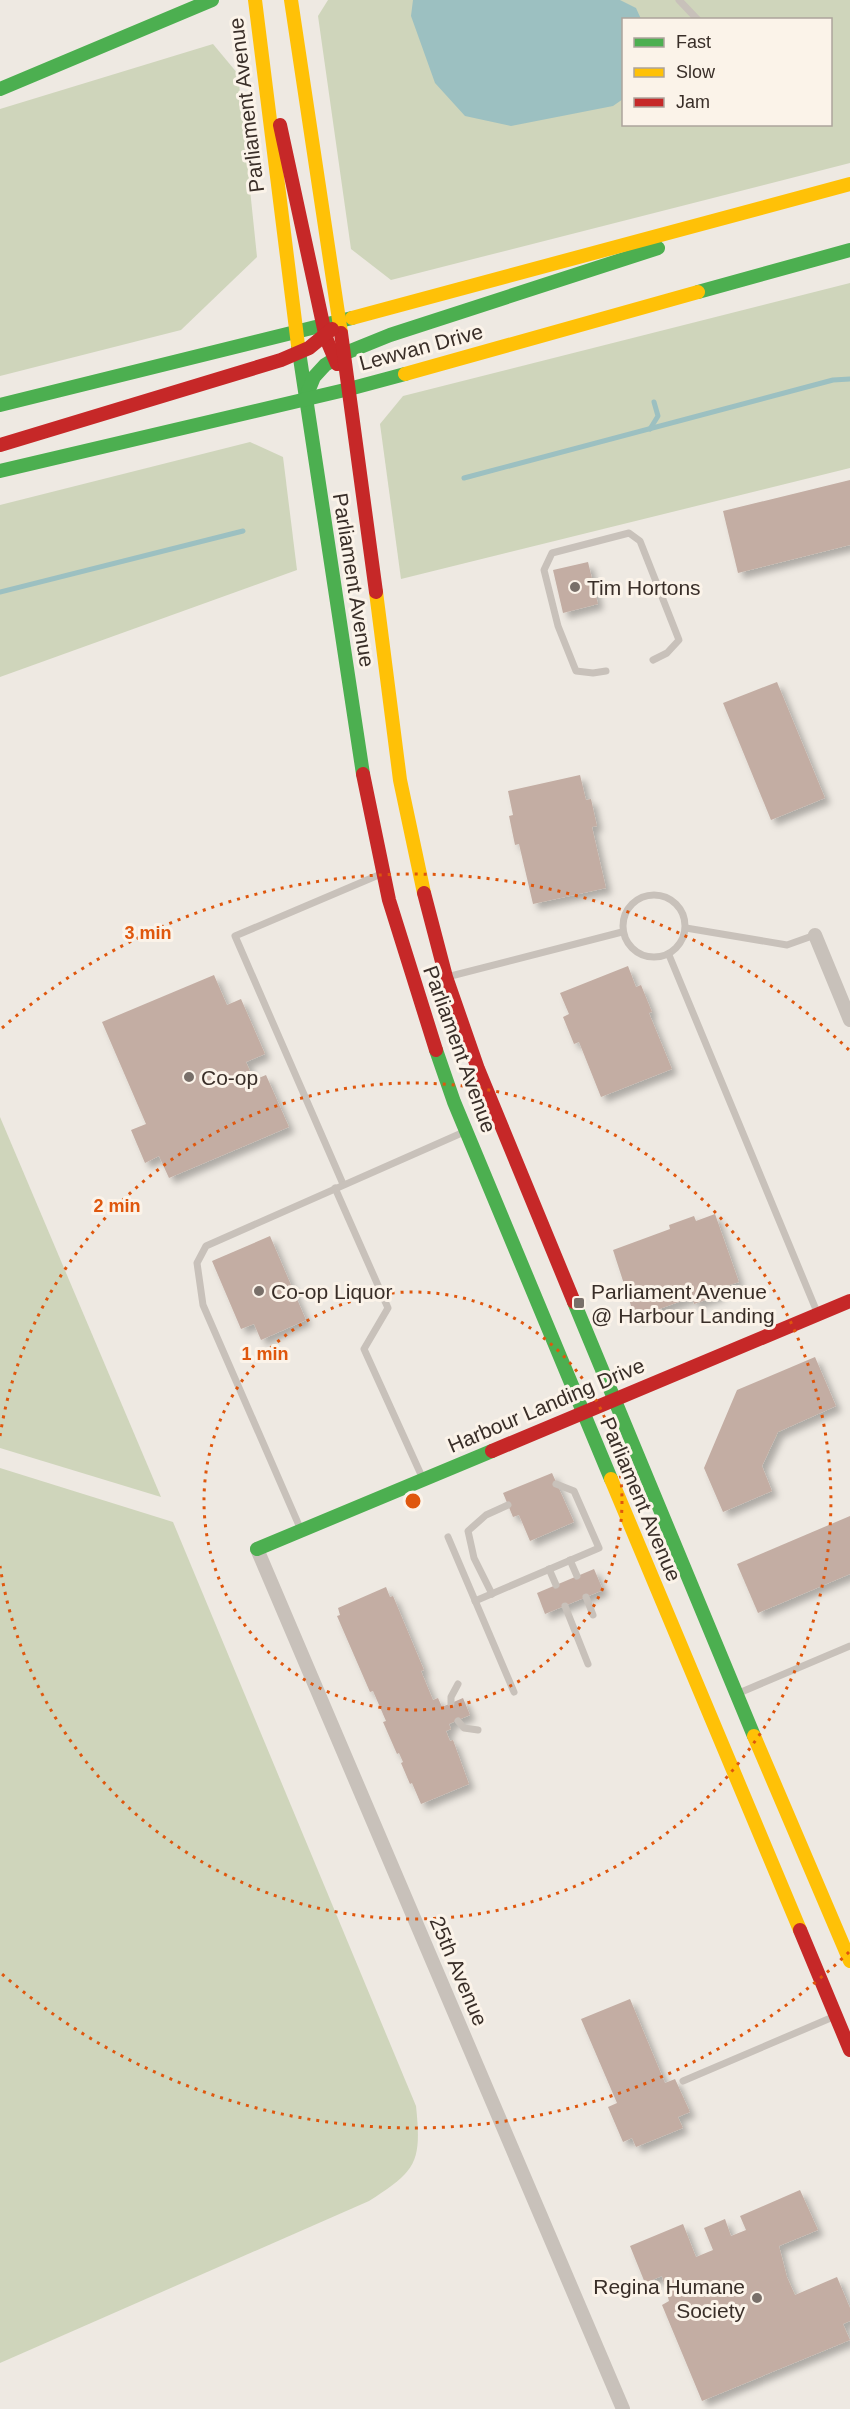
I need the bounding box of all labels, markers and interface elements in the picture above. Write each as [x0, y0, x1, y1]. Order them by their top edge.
street label: Parliament Avenue [224, 16, 268, 194]
legend [622, 18, 832, 126]
text: Fast [676, 32, 711, 52]
text: Slow [676, 62, 716, 82]
text: Jam [676, 92, 710, 112]
street label: Lewvan Drive [357, 319, 485, 375]
street label: Parliament Avenue [329, 491, 379, 669]
place label: Tim Hortons [587, 576, 701, 599]
marker: Tim Hortons [568, 580, 582, 594]
text: 3 min [124, 923, 172, 943]
street label: Parliament Avenue [419, 962, 501, 1136]
place label: Co-op [201, 1066, 258, 1089]
marker: Co-op [182, 1070, 196, 1084]
text: 2 min [93, 1196, 141, 1216]
place label: Co-op Liquor [271, 1280, 392, 1303]
place label: Parliament Avenue @ Harbour Landing [591, 1280, 775, 1327]
marker: Co-op Liquor [252, 1284, 266, 1298]
marker: Parliament Avenue @ Harbour Landing [572, 1296, 586, 1310]
text: 1 min [241, 1344, 289, 1364]
street label: Harbour Landing Drive [444, 1353, 648, 1457]
street label: Parliament Avenue [596, 1414, 686, 1584]
centre of rings [403, 1491, 423, 1511]
street label: 25th Avenue [426, 1913, 492, 2029]
place label: Regina Humane Society [593, 2275, 745, 2322]
marker: Regina Humane Society [750, 2291, 764, 2305]

